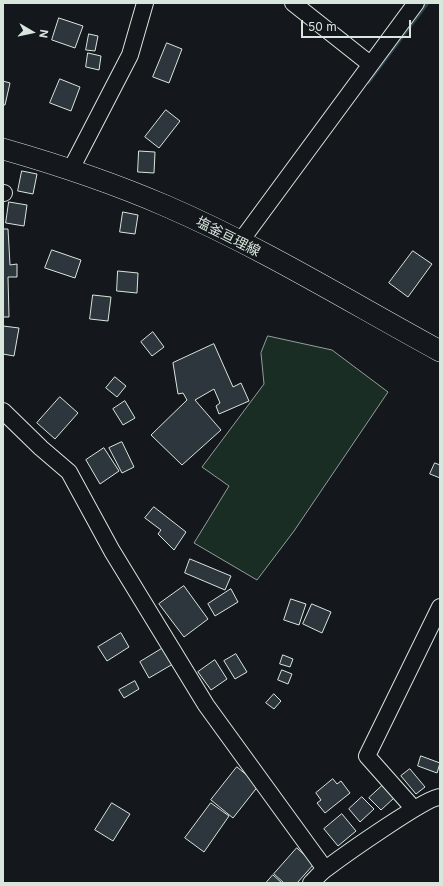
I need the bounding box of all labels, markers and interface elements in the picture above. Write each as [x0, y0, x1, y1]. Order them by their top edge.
north arrow [12, 12, 52, 52]
scale bar [303, 12, 413, 38]
text: 50 m [308, 19, 337, 34]
text: N [36, 29, 51, 39]
street label: 塩釜亘理線 [193, 214, 263, 260]

